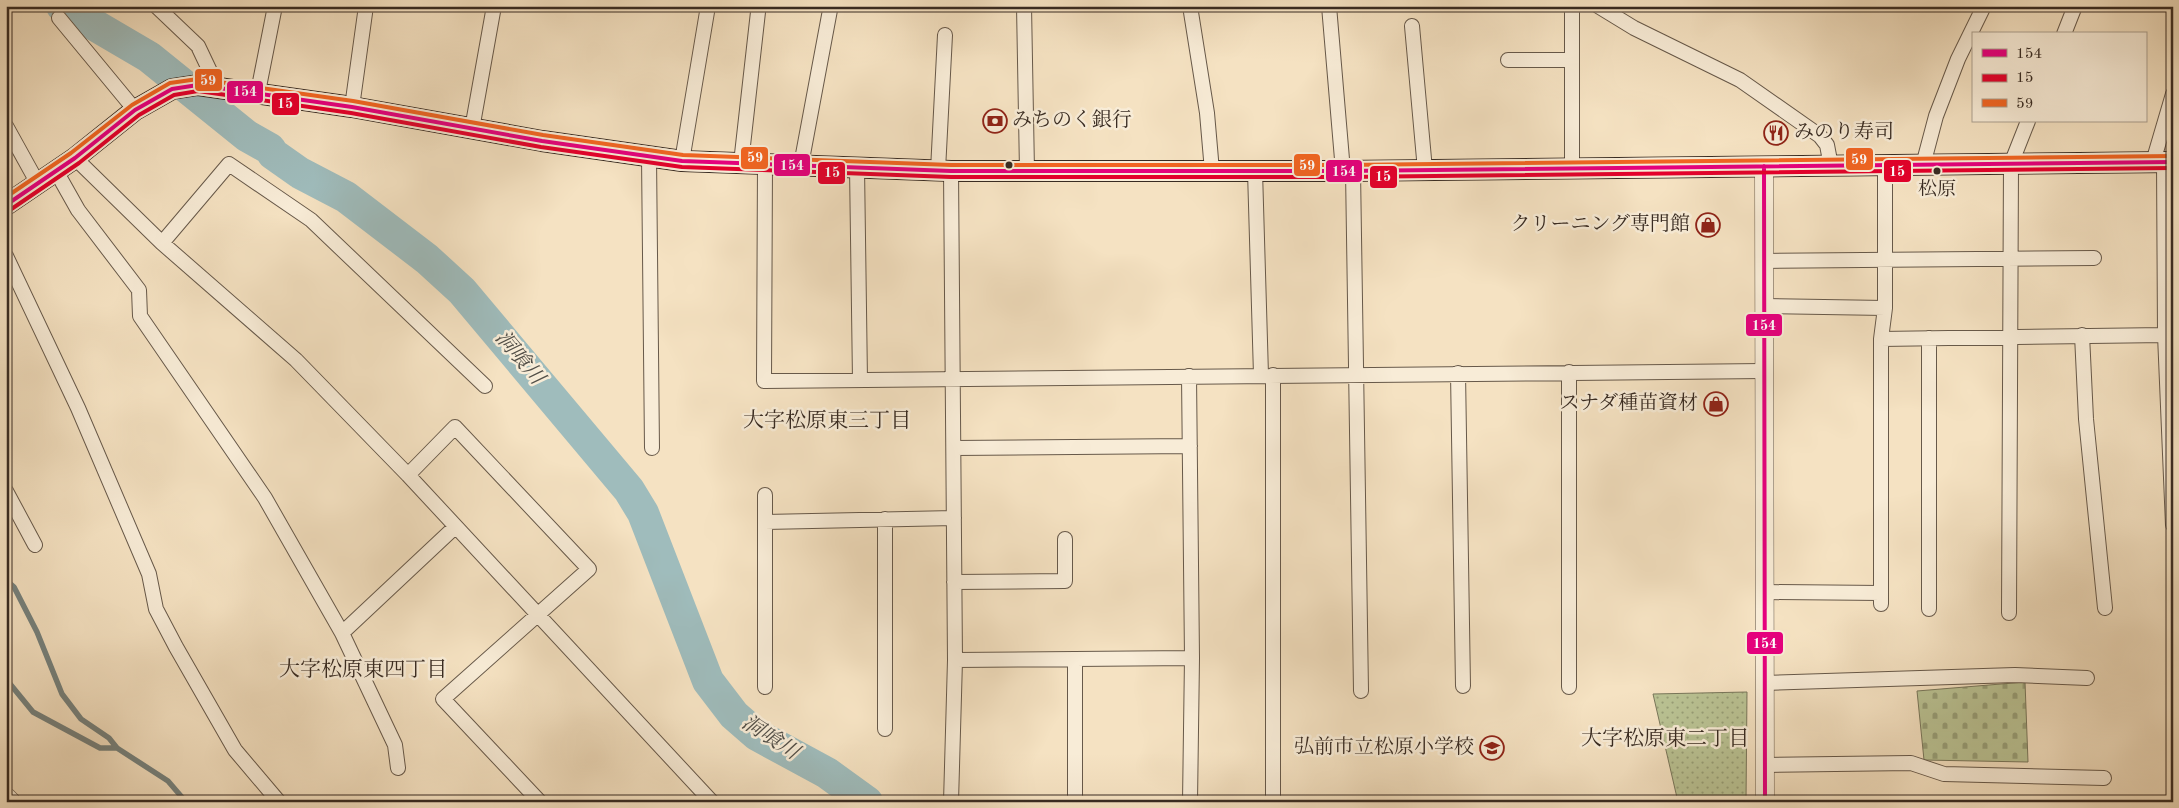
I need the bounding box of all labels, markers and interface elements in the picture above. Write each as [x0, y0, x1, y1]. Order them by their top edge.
legend [1972, 32, 2146, 122]
text: 154 [2016, 47, 2042, 62]
line badge: 59 [194, 68, 223, 92]
text: 15 [2016, 71, 2033, 86]
text: 59 [200, 74, 216, 88]
line badge: 154 [226, 80, 264, 104]
text: 154 [233, 85, 257, 99]
line badge: 15 [271, 92, 300, 116]
text: 15 [277, 97, 293, 111]
text: 59 [2016, 97, 2033, 112]
bank icon: みちのく銀行 [982, 108, 1008, 134]
place label: みちのく銀行 [1012, 109, 1132, 131]
restaurant icon: みのり寿司 [1763, 120, 1789, 146]
place label: みのり寿司 [1794, 120, 1894, 143]
line badge: 59 [740, 146, 769, 170]
line badge: 59 [1845, 147, 1874, 171]
text: 59 [747, 151, 763, 165]
line badge: 154 [773, 153, 811, 177]
line badge: 59 [1293, 153, 1321, 177]
text: 59 [1851, 153, 1867, 167]
text: 154 [780, 159, 804, 173]
text: 59 [1299, 159, 1315, 173]
line badge: 154 [1325, 159, 1363, 183]
line badge: 15 [1883, 159, 1912, 183]
unlabelled marker [1004, 160, 1014, 170]
line badge: 15 [817, 161, 846, 185]
text: 154 [1332, 165, 1356, 179]
line badge: 15 [1369, 165, 1398, 189]
text: 15 [1889, 165, 1905, 179]
text: 15 [824, 166, 840, 180]
marker: 松原 [1932, 166, 1942, 176]
text: 15 [1375, 170, 1391, 184]
place label: 松原 [1918, 179, 1956, 200]
shop icon: クリーニング専門館 [1695, 212, 1721, 238]
place label: クリーニング専門館 [1510, 213, 1690, 235]
line badge: 154 [1745, 313, 1783, 337]
text: 154 [1752, 319, 1776, 333]
water label: 洞喰川 [491, 326, 550, 390]
shop icon: スナダ種苗資材 [1703, 391, 1729, 417]
place label: スナダ種苗資材 [1559, 392, 1698, 414]
district label: 大字松原東三丁目 [743, 409, 911, 432]
line badge: 154 [1746, 631, 1784, 655]
text: 154 [1753, 637, 1777, 651]
district label: 大字松原東四丁目 [279, 658, 447, 681]
water label: 洞喰川 [738, 710, 805, 765]
district label: 大字松原東二丁目 [1581, 727, 1749, 750]
school or university icon: 弘前市立松原小学校 [1479, 735, 1505, 761]
place label: 弘前市立松原小学校 [1294, 736, 1474, 758]

